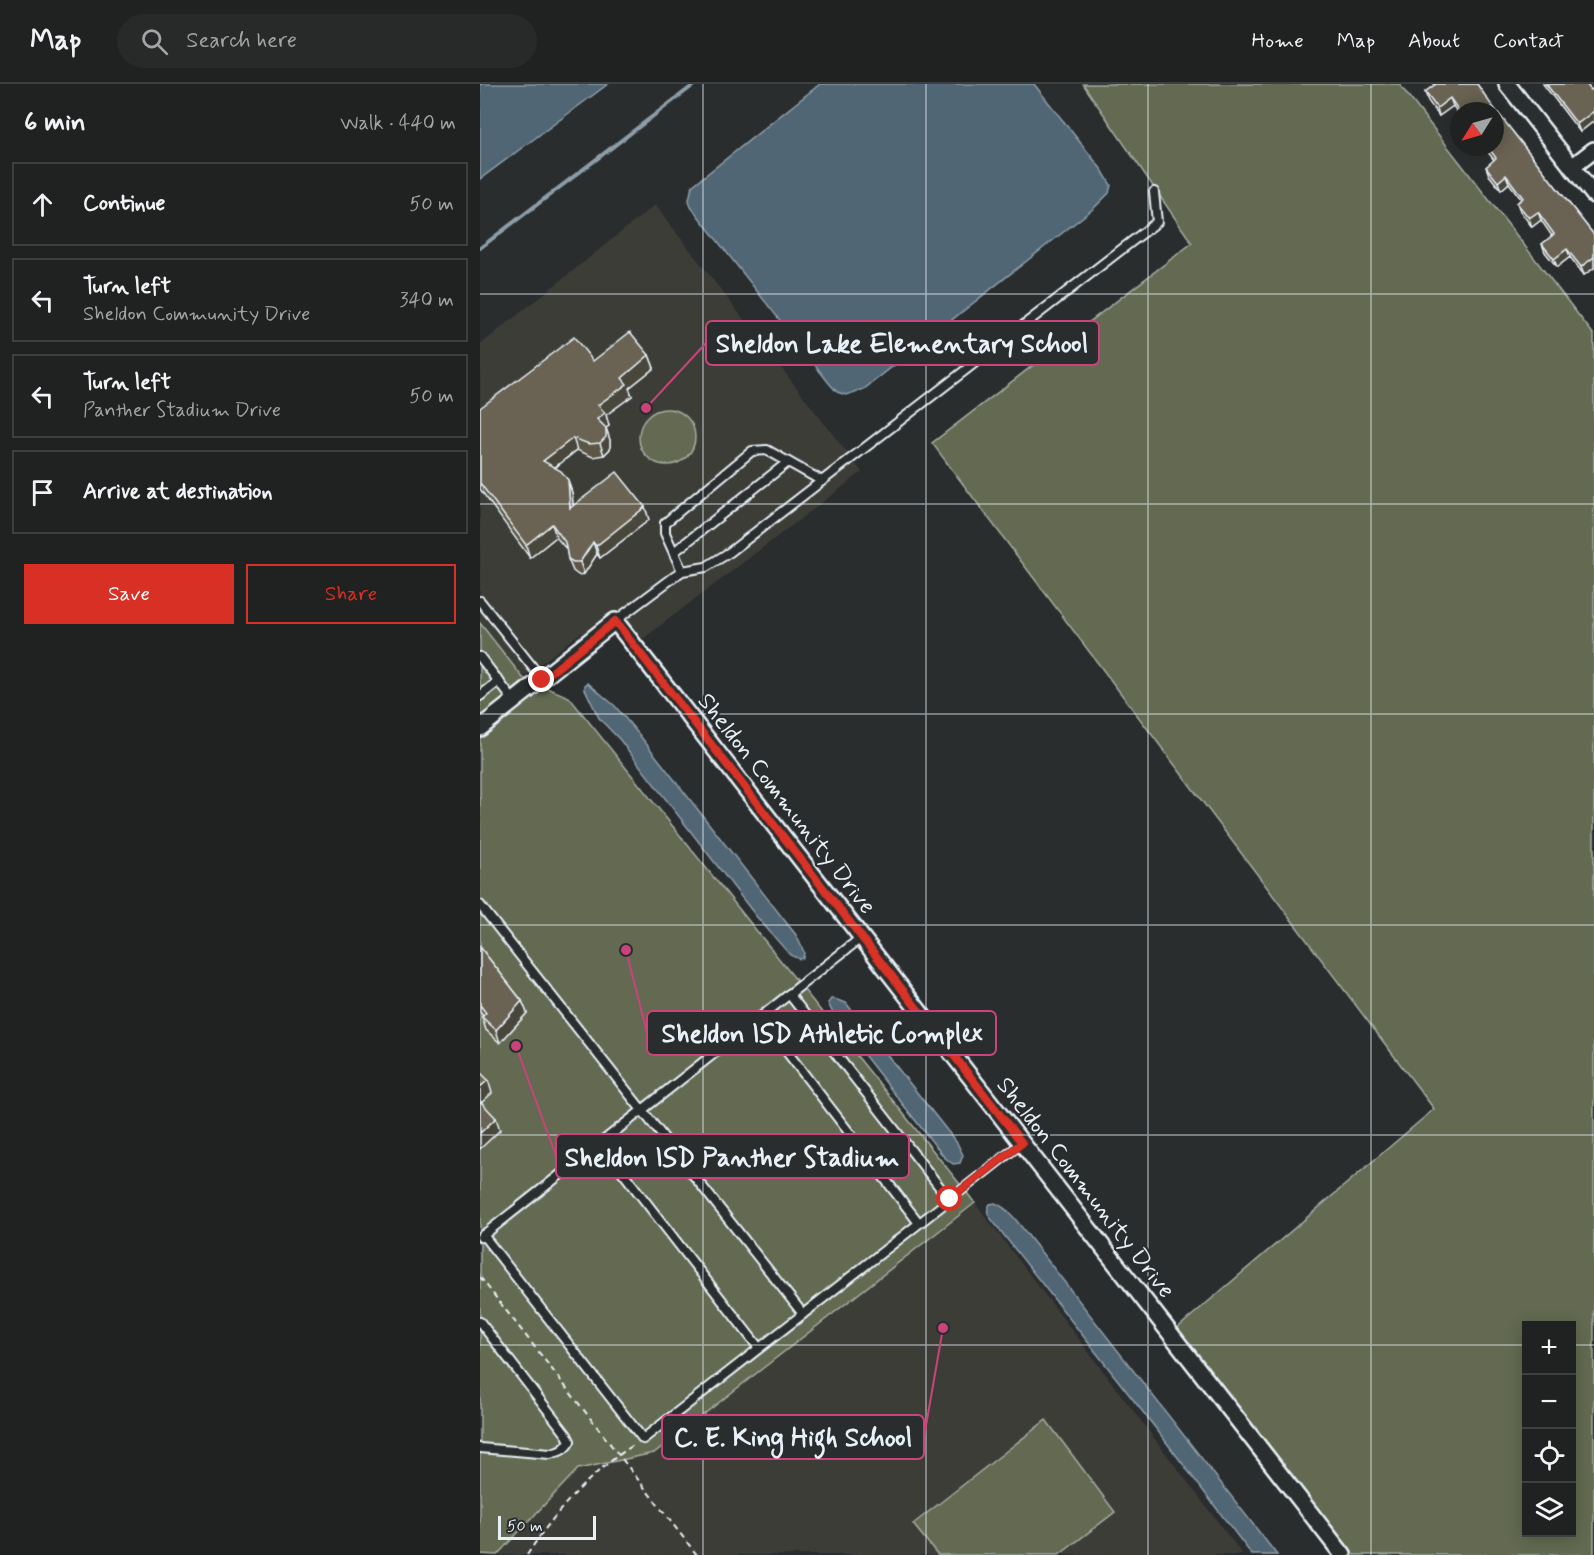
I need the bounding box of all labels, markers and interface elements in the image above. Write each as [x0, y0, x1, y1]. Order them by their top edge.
search box [117, 14, 537, 68]
text: Map [30, 23, 81, 60]
icon: search [138, 25, 171, 58]
text: Search here [186, 27, 297, 55]
text: Home [1252, 27, 1304, 55]
text: Map [1337, 27, 1375, 55]
text: About [1408, 27, 1460, 55]
text: Contact [1493, 27, 1564, 55]
north arrow [1450, 102, 1504, 156]
text: 6 min [24, 106, 86, 140]
text: Walk · 440 m [340, 110, 456, 137]
icon: ahead [26, 188, 59, 221]
text: Continue [83, 190, 165, 218]
text: 50 m [409, 191, 454, 218]
text: Turn left [83, 273, 171, 301]
icon: left [26, 284, 59, 317]
text: 340 m [399, 287, 454, 314]
text: Sheldon Community Drive [83, 301, 310, 328]
callout: Sheldon Lake Elementary School [706, 321, 1099, 365]
text: Sheldon Lake Elementary School [716, 328, 1088, 362]
text: Turn left [83, 369, 171, 397]
icon: left [26, 380, 59, 413]
text: 50 m [409, 383, 454, 410]
text: Panther Stadium Drive [83, 397, 281, 424]
icon: arrive [26, 476, 59, 509]
text: Arrive at destination [83, 478, 273, 506]
button: Save [24, 564, 234, 624]
button: Share [246, 564, 456, 624]
route end [528, 666, 554, 692]
street label: Sheldon Community Drive [690, 687, 882, 921]
callout: Sheldon ISD Athletic Complex [647, 1011, 996, 1055]
text: Sheldon ISD Athletic Complex [662, 1018, 983, 1052]
street label: Sheldon Community Drive [989, 1071, 1181, 1305]
callout: Sheldon ISD Panther Stadium [556, 1134, 909, 1178]
text: Sheldon ISD Panther Stadium [565, 1142, 899, 1176]
route start [936, 1185, 962, 1211]
map controls [1522, 1321, 1576, 1537]
button: + [1522, 1321, 1576, 1375]
button: − [1522, 1375, 1576, 1429]
callout: C. E. King High School [662, 1415, 924, 1459]
text: C. E. King High School [674, 1422, 912, 1459]
button: locate [1522, 1429, 1576, 1483]
button: layers [1522, 1483, 1576, 1537]
scale bar [498, 1513, 596, 1540]
text: 50 m [507, 1516, 543, 1537]

